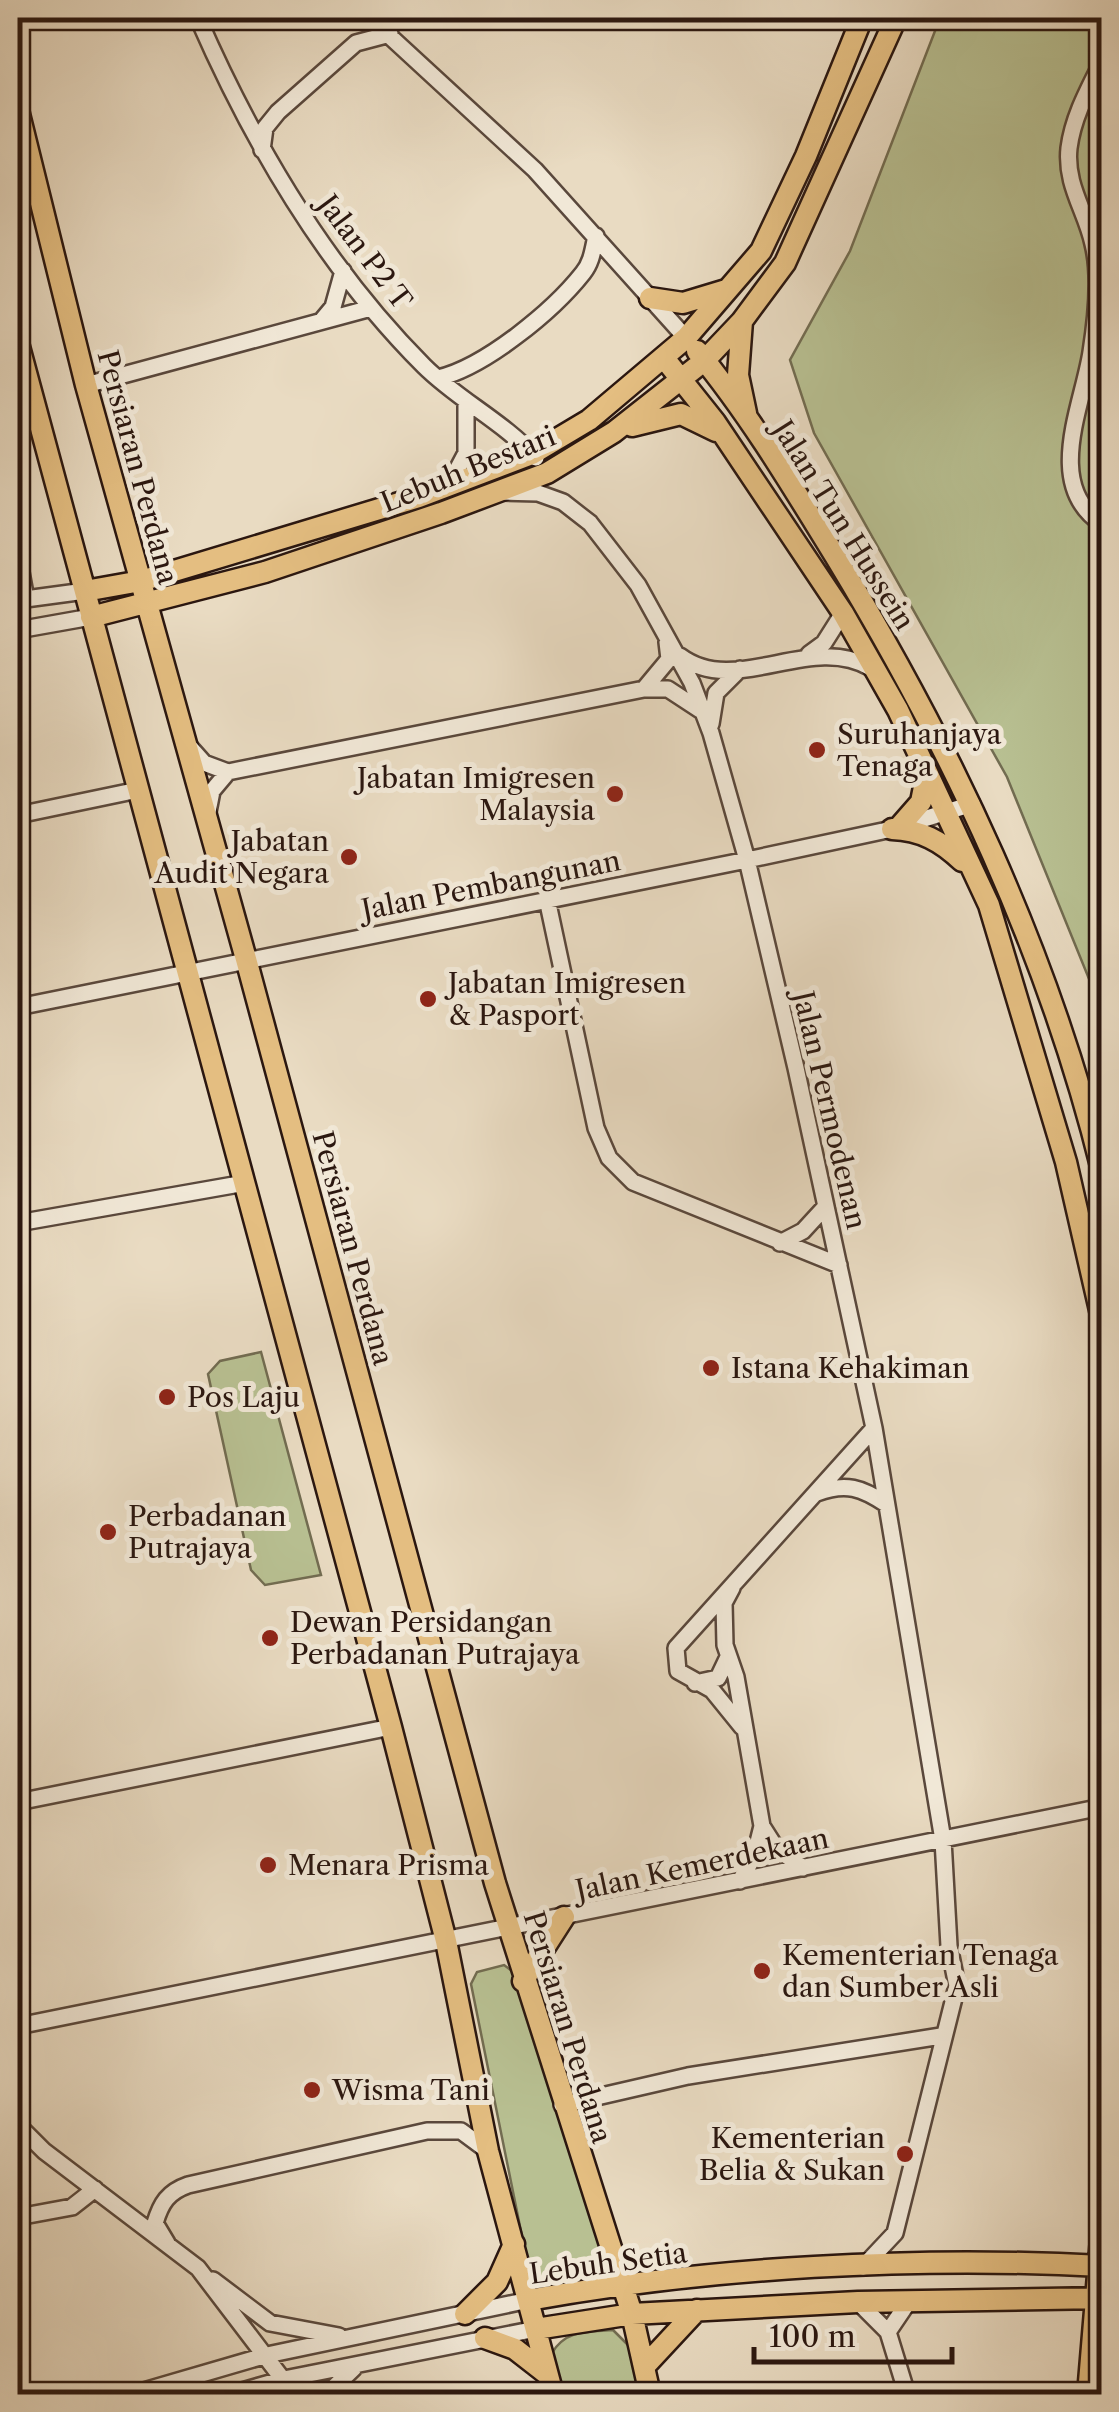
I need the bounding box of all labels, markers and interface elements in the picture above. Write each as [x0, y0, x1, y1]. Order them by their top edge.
street label: Jalan P2 T [308, 185, 419, 316]
street label: Persiaran Perdana [90, 346, 186, 588]
street label: Jalan Tun Hussein [764, 410, 922, 636]
street label: Lebuh Bestari [376, 419, 560, 519]
place label: Suruhanjaya Tenaga [837, 717, 1002, 783]
marker: Suruhanjaya Tenaga [806, 739, 828, 761]
place label: Jabatan Imigresen Malaysia [353, 761, 595, 827]
marker: Jabatan Imigresen Malaysia [604, 783, 626, 805]
place label: Jabatan Audit Negara [153, 824, 329, 890]
street label: Jalan Pembangunan [355, 843, 623, 928]
marker: Jabatan Audit Negara [338, 846, 360, 868]
place label: Jabatan Imigresen & Pasport [444, 966, 686, 1032]
street label: Jalan Permodenan [785, 984, 874, 1232]
marker: Jabatan Imigresen & Pasport [417, 988, 439, 1010]
street label: Persiaran Perdana [305, 1127, 401, 1369]
place label: Istana Kehakiman [731, 1351, 970, 1385]
marker: Istana Kehakiman [700, 1357, 722, 1379]
place label: Pos Laju [187, 1380, 300, 1414]
marker: Pos Laju [156, 1386, 178, 1408]
place label: Perbadanan Putrajaya [128, 1499, 287, 1565]
marker: Perbadanan Putrajaya [97, 1521, 119, 1543]
place label: Dewan Persidangan Perbadanan Putrajaya [290, 1605, 580, 1671]
marker: Dewan Persidangan Perbadanan Putrajaya [259, 1627, 281, 1649]
street label: Jalan Kemerdekaan [569, 1821, 832, 1908]
place label: Menara Prisma [288, 1848, 489, 1882]
marker: Menara Prisma [257, 1854, 279, 1876]
street label: Persiaran Perdana [516, 1907, 620, 2147]
place label: Kementerian Tenaga dan Sumber Asli [782, 1938, 1059, 2004]
marker: Kementerian Tenaga dan Sumber Asli [751, 1960, 773, 1982]
place label: Wisma Tani [331, 2073, 490, 2107]
marker: Wisma Tani [301, 2079, 323, 2101]
place label: Kementerian Belia & Sukan [699, 2121, 885, 2187]
marker: Kementerian Belia & Sukan [894, 2143, 916, 2165]
street label: Lebuh Setia [527, 2235, 689, 2291]
scale bar [754, 2302, 952, 2364]
text: 100 m [769, 2318, 856, 2355]

